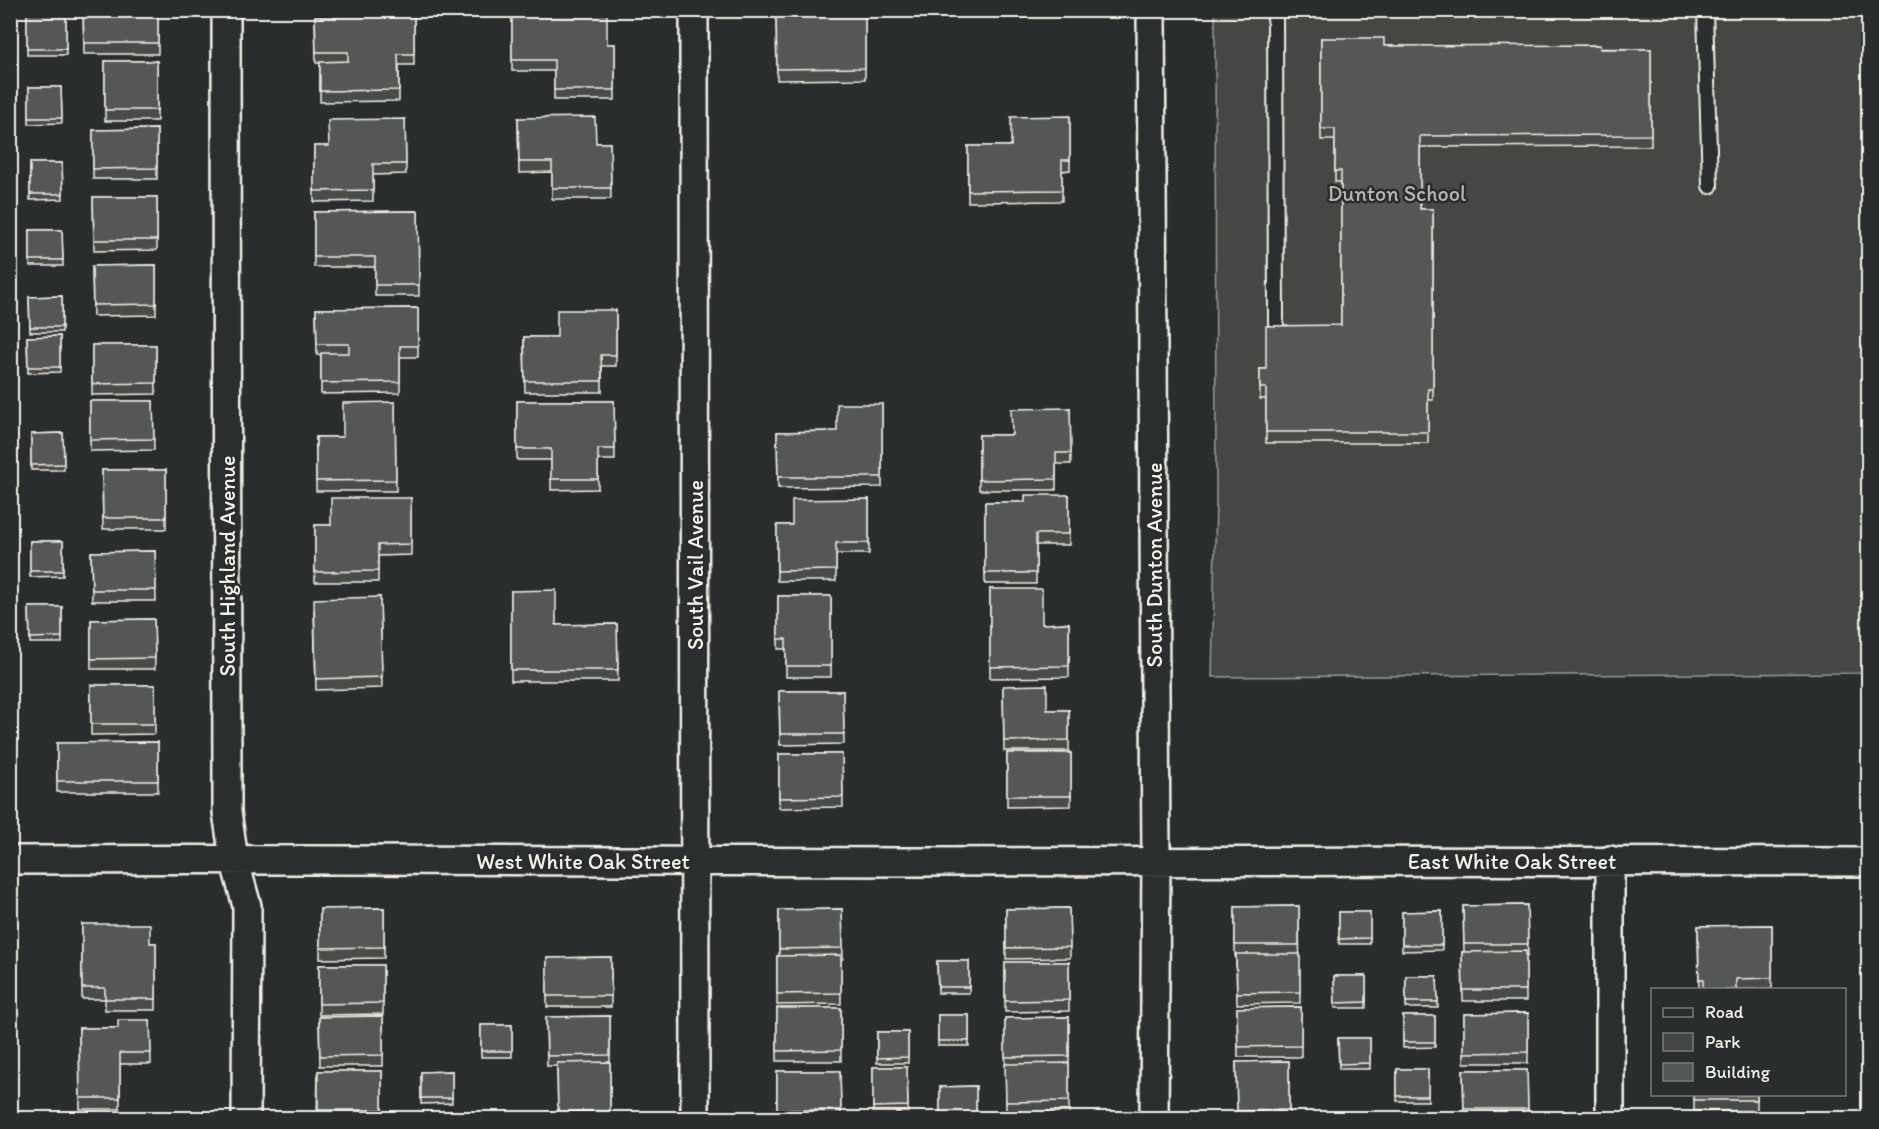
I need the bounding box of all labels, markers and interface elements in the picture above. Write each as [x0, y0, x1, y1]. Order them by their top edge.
park label: Dunton School [1328, 180, 1466, 207]
street label: South Highland Avenue [214, 455, 241, 677]
street label: South Dunton Avenue [1141, 463, 1168, 667]
street label: South Vail Avenue [682, 480, 709, 650]
street label: West White Oak Street [476, 848, 690, 875]
street label: East White Oak Street [1408, 848, 1616, 875]
legend [1651, 988, 1846, 1096]
text: Road [1705, 1001, 1744, 1023]
text: Park [1705, 1031, 1740, 1053]
text: Building [1705, 1061, 1771, 1083]

